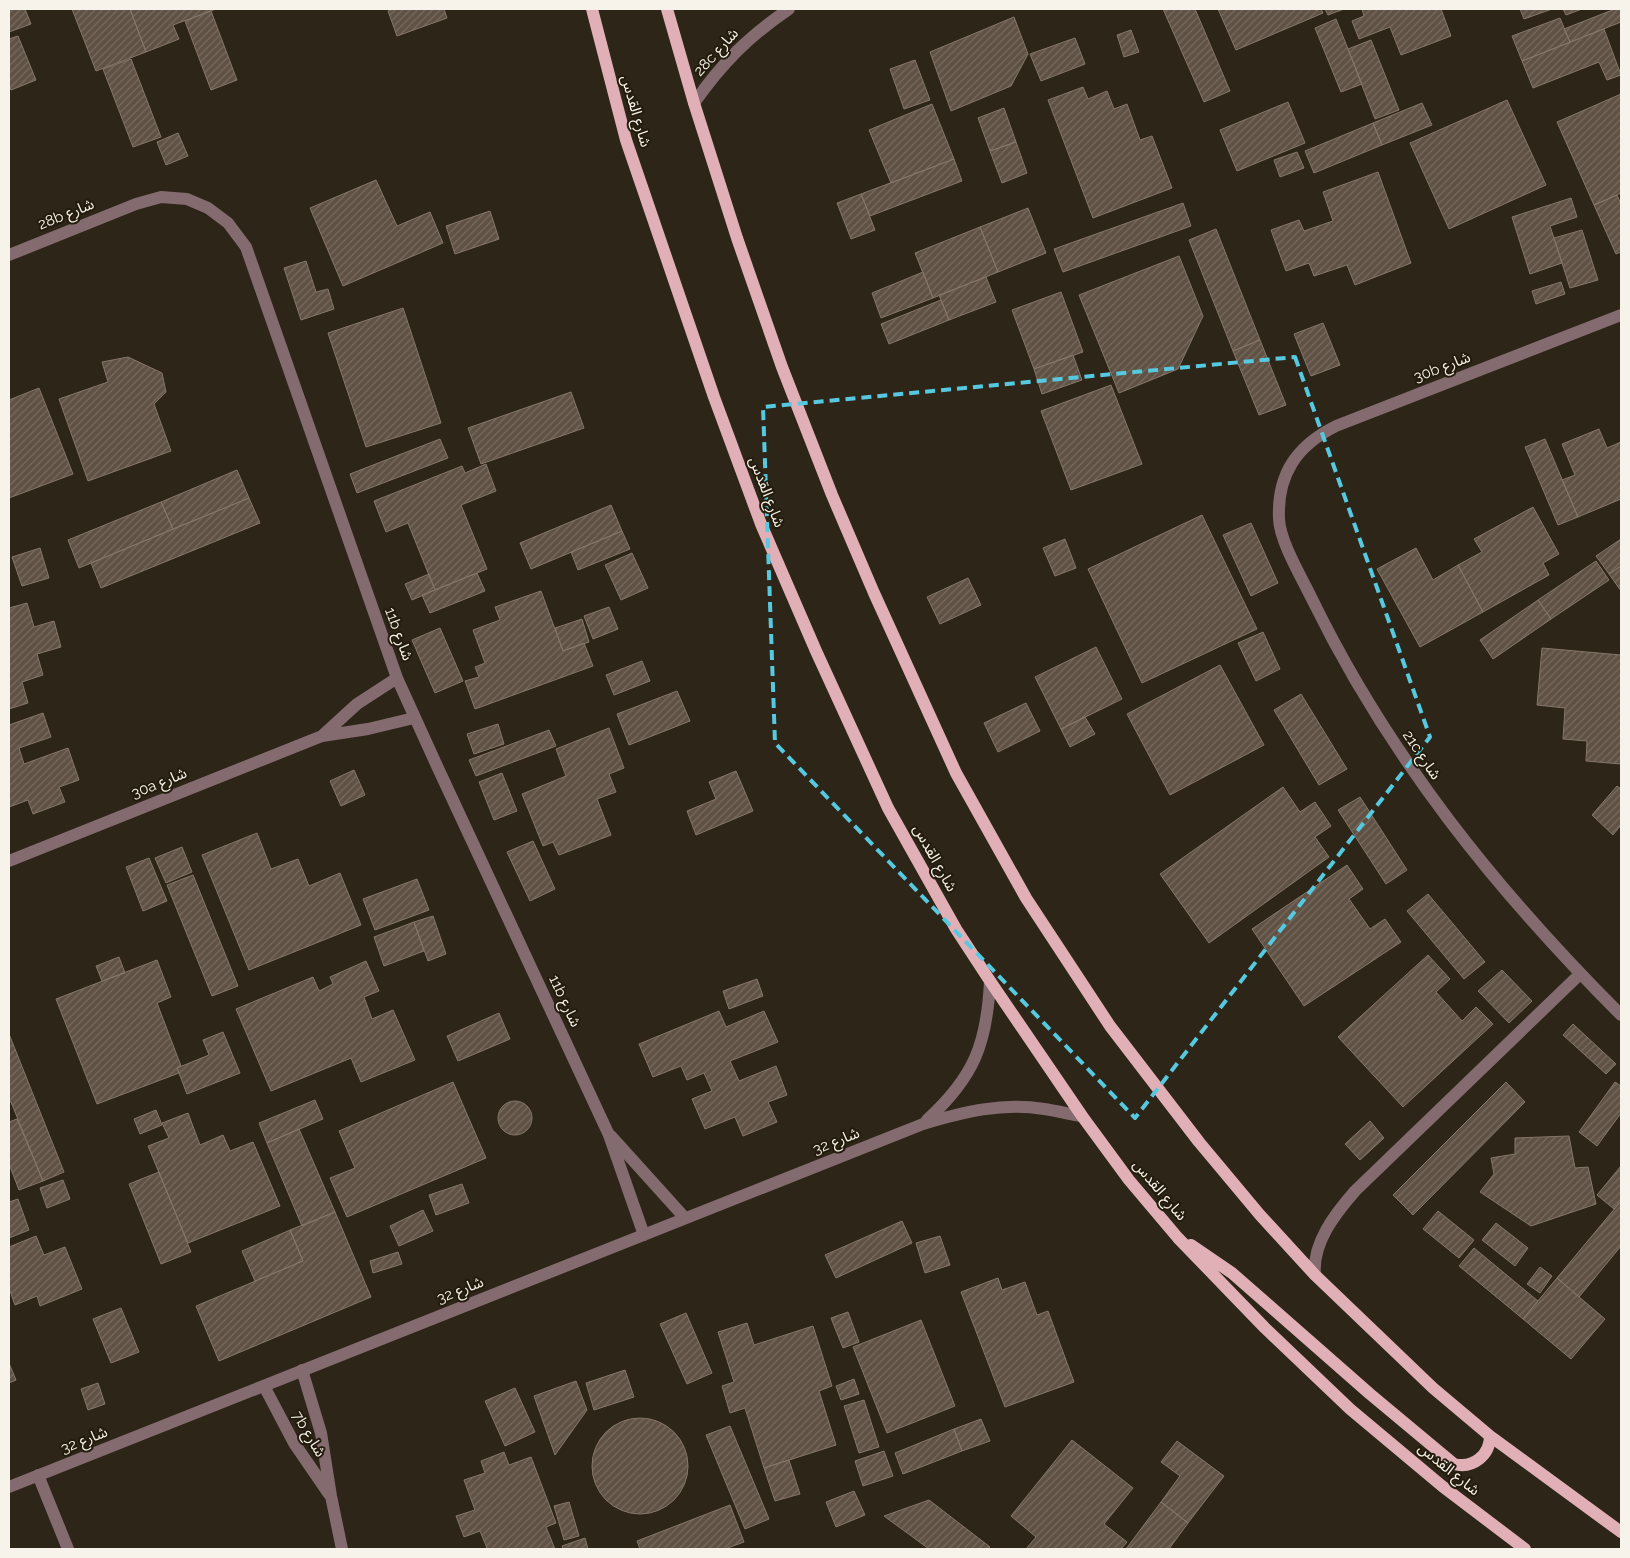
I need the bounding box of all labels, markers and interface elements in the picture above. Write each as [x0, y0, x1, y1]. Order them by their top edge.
street label: 28c شارع [690, 24, 744, 82]
street label: شارع القدس [614, 73, 655, 150]
street label: 28b شارع [35, 195, 98, 236]
street label: 30b شارع [1411, 348, 1474, 389]
street label: شارع القدس [743, 454, 789, 531]
street label: 11b شارع [378, 605, 417, 664]
street label: 21c شارع [1397, 727, 1445, 785]
street label: 30a شارع [129, 764, 191, 805]
street label: شارع القدس [907, 821, 961, 896]
street label: 11b شارع [542, 972, 585, 1031]
street label: شارع 32 [810, 1123, 863, 1161]
street label: شارع القدس [1127, 1156, 1191, 1226]
street label: شارع 32 [434, 1272, 487, 1310]
street label: 7b شارع [286, 1408, 330, 1462]
street label: شارع 32 [58, 1422, 111, 1460]
street label: شارع القدس [1413, 1439, 1484, 1502]

